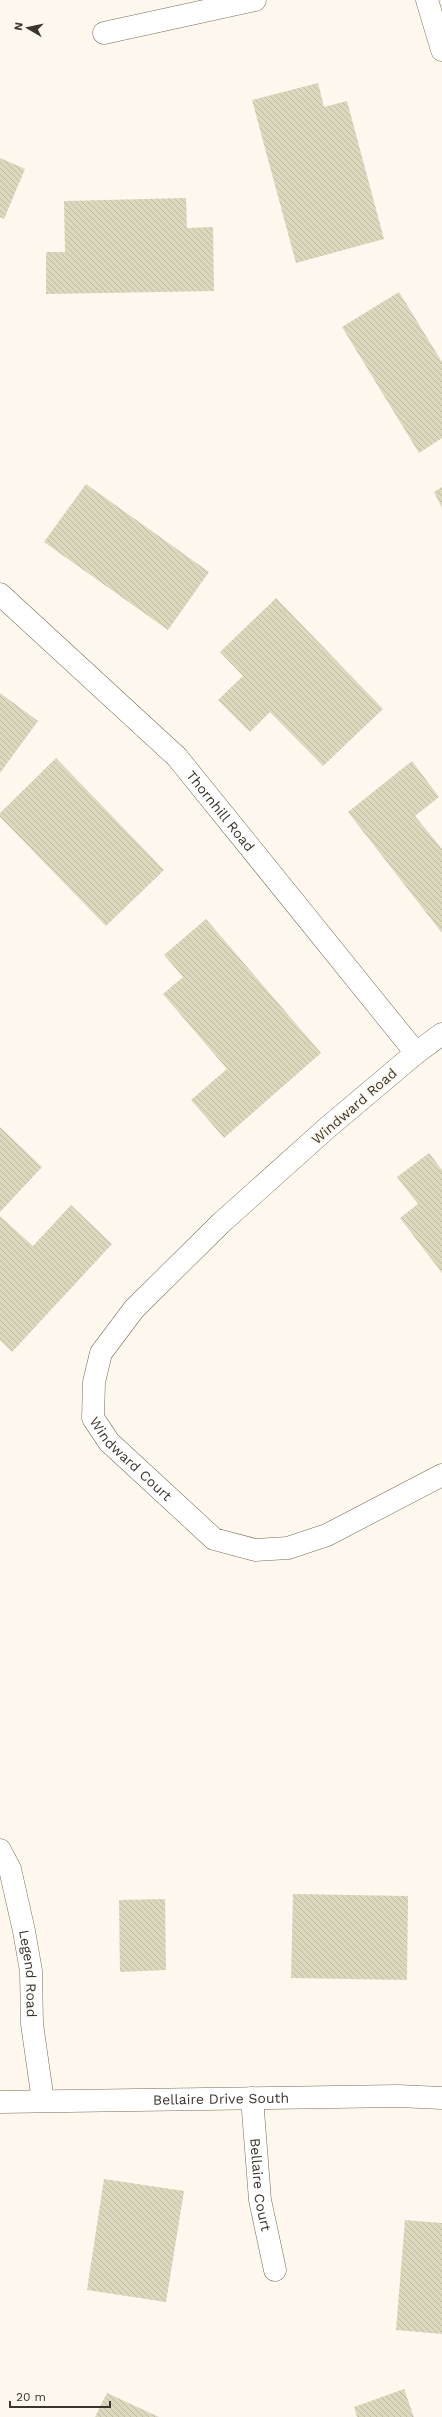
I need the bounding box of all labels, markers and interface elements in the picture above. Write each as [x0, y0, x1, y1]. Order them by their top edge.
north arrow [8, 8, 48, 48]
text: N [12, 21, 26, 32]
street label: Thornhill Road [183, 767, 258, 855]
street label: Windward Road [308, 1065, 400, 1147]
street label: Windward Court [87, 1414, 175, 1504]
street label: Legend Road [16, 1928, 40, 2018]
street label: Bellaire Drive South [153, 2090, 289, 2108]
street label: Bellaire Court [247, 2137, 274, 2233]
scale bar [10, 2383, 110, 2409]
text: 20 m [16, 2390, 46, 2404]

